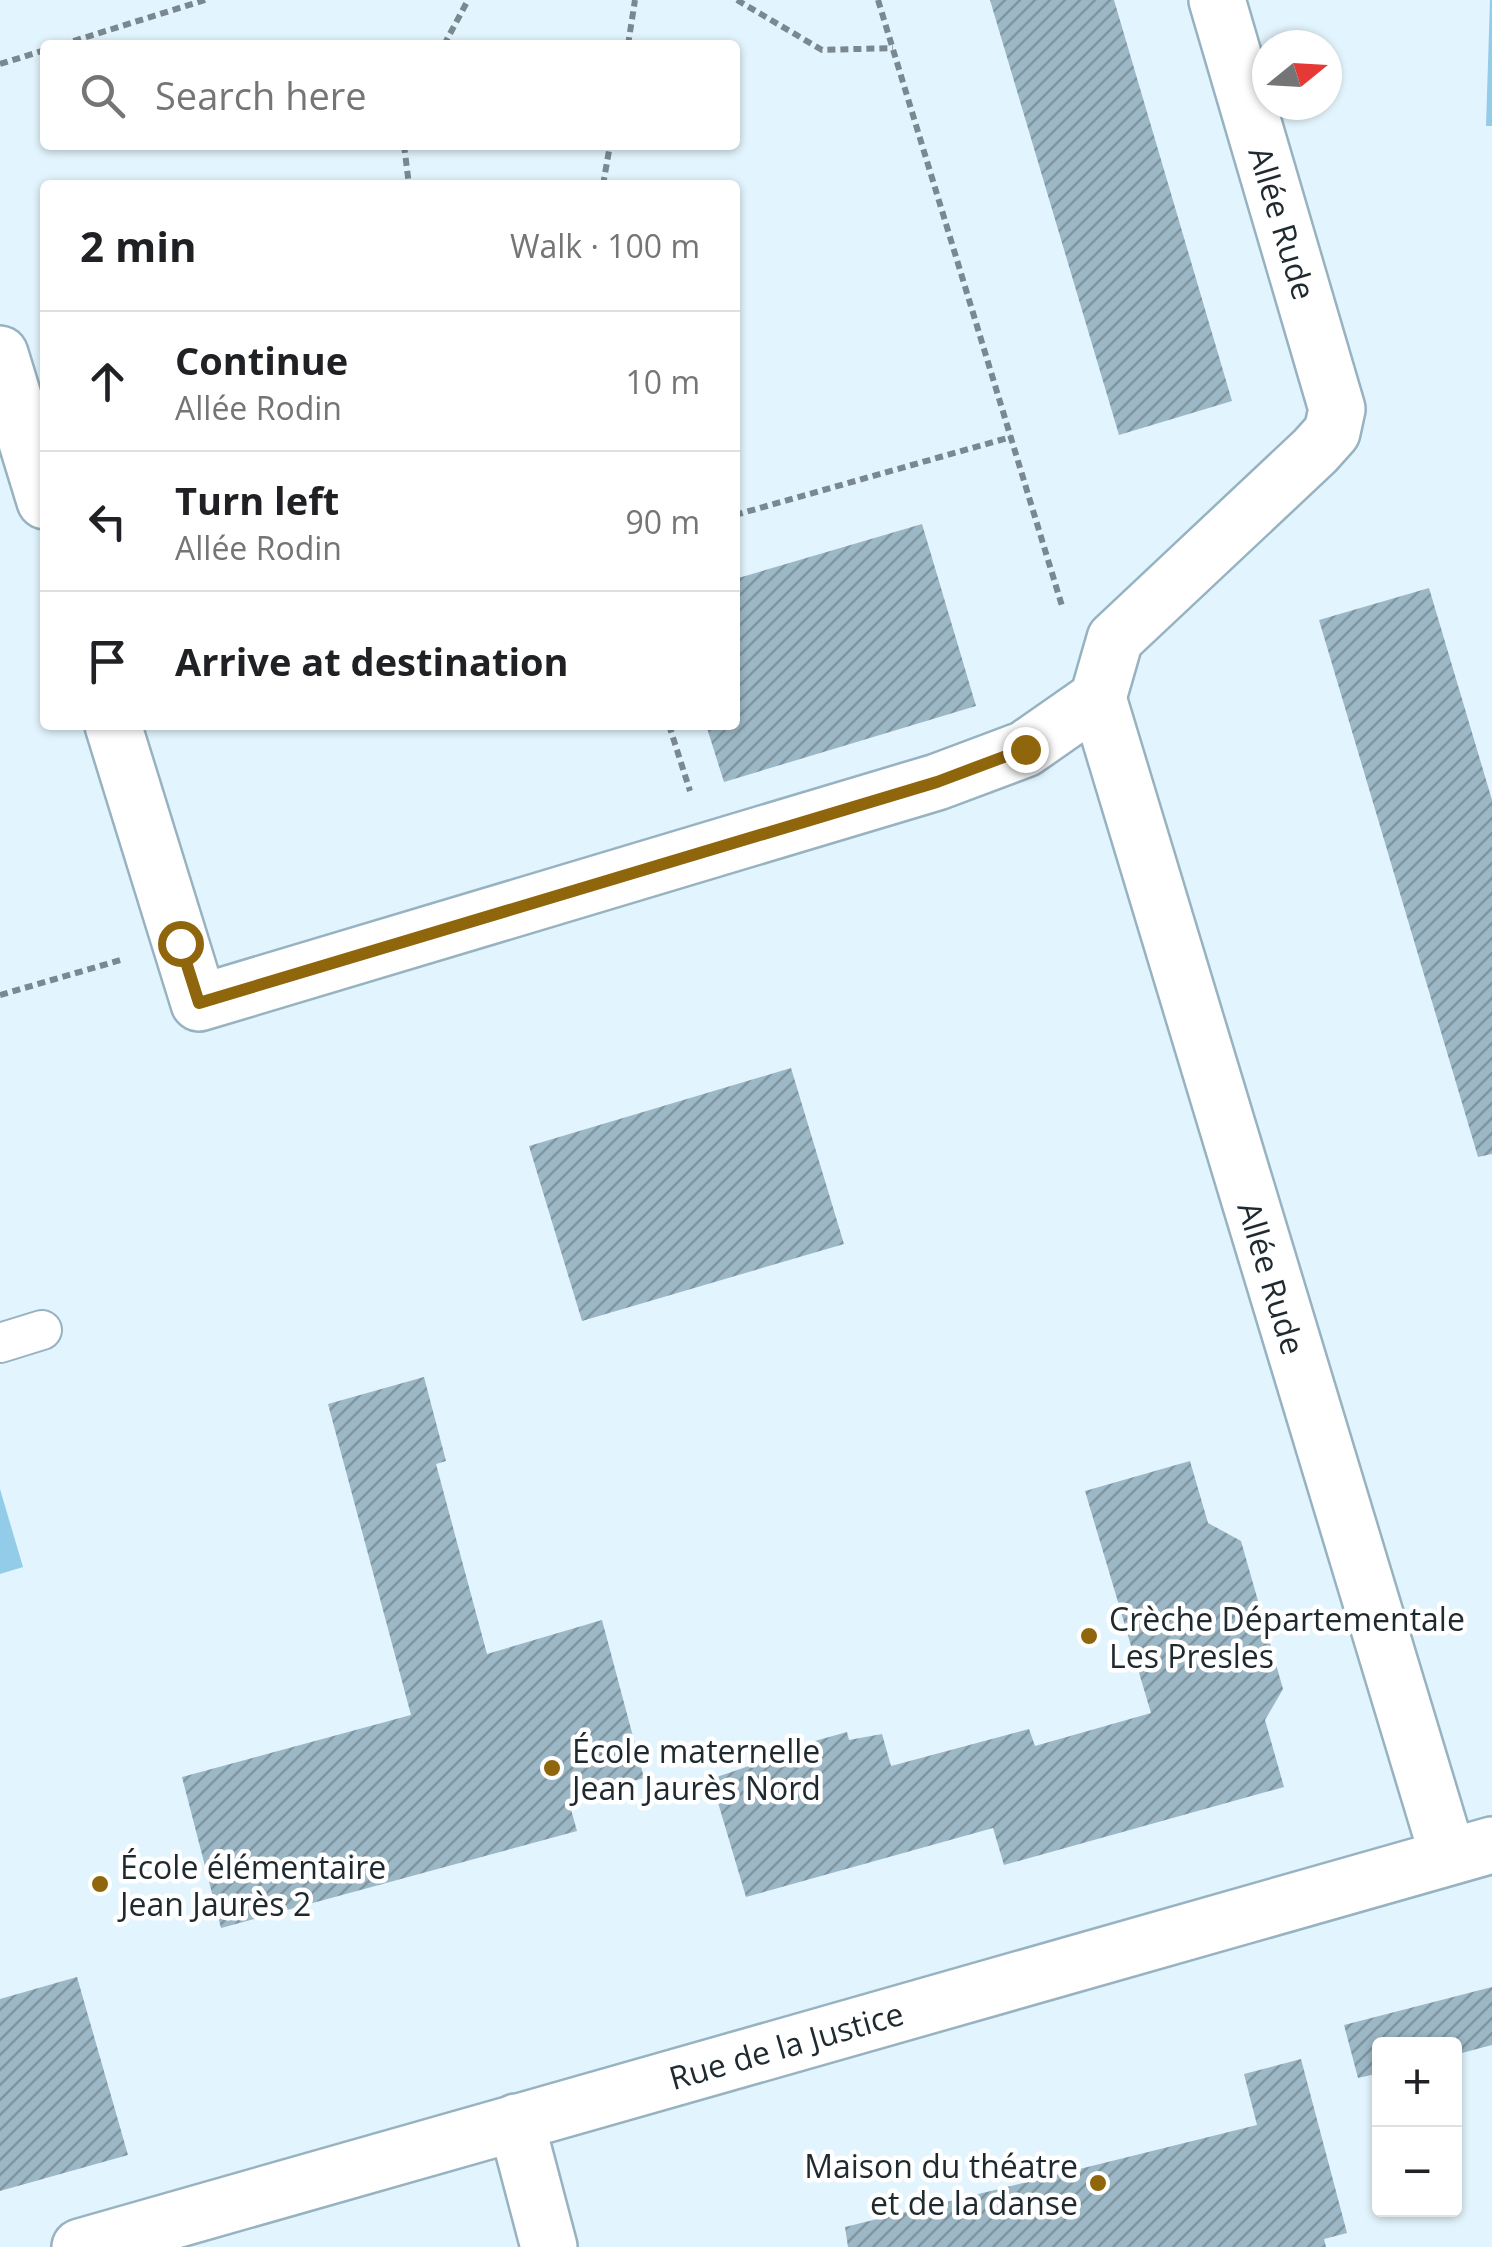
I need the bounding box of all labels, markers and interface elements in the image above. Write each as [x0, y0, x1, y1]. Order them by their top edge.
north arrow [1252, 30, 1342, 120]
search box [40, 40, 740, 150]
icon: search [75, 68, 130, 123]
text: Search here [155, 69, 367, 121]
street label: Allée Rude [1239, 141, 1327, 305]
text: 2 min [80, 217, 197, 274]
text: Walk · 100 m [510, 224, 700, 267]
text: Continue [175, 334, 348, 386]
icon: ahead [80, 354, 135, 409]
text: 10 m [625, 360, 700, 403]
text: Allée Rodin [175, 386, 342, 429]
text: Turn left [175, 474, 339, 526]
icon: left [80, 494, 135, 549]
text: 90 m [625, 500, 700, 543]
text: Allée Rodin [175, 526, 342, 569]
icon: arrive [80, 634, 135, 689]
text: Arrive at destination [175, 635, 569, 687]
route end [1003, 727, 1049, 773]
route start [158, 921, 204, 967]
street label: Allée Rude [1228, 1196, 1316, 1360]
place label: Crèche Départementale Les Presles [1109, 1597, 1465, 1677]
marker: Crèche Départementale Les Presles [1078, 1625, 1100, 1647]
place label: École maternelle Jean Jaurès Nord [569, 1729, 821, 1809]
marker: École maternelle Jean Jaurès Nord [541, 1757, 563, 1779]
place label: École élémentaire Jean Jaurès 2 [117, 1845, 386, 1925]
marker: École élémentaire Jean Jaurès 2 [89, 1873, 111, 1895]
street label: Rue de la Justice [664, 1991, 908, 2099]
map controls [1372, 2037, 1462, 2217]
button: + [1372, 2037, 1462, 2127]
button: − [1372, 2127, 1462, 2217]
place label: Maison du théatre et de la danse [804, 2144, 1078, 2224]
marker: Maison du théatre et de la danse [1087, 2172, 1109, 2194]

